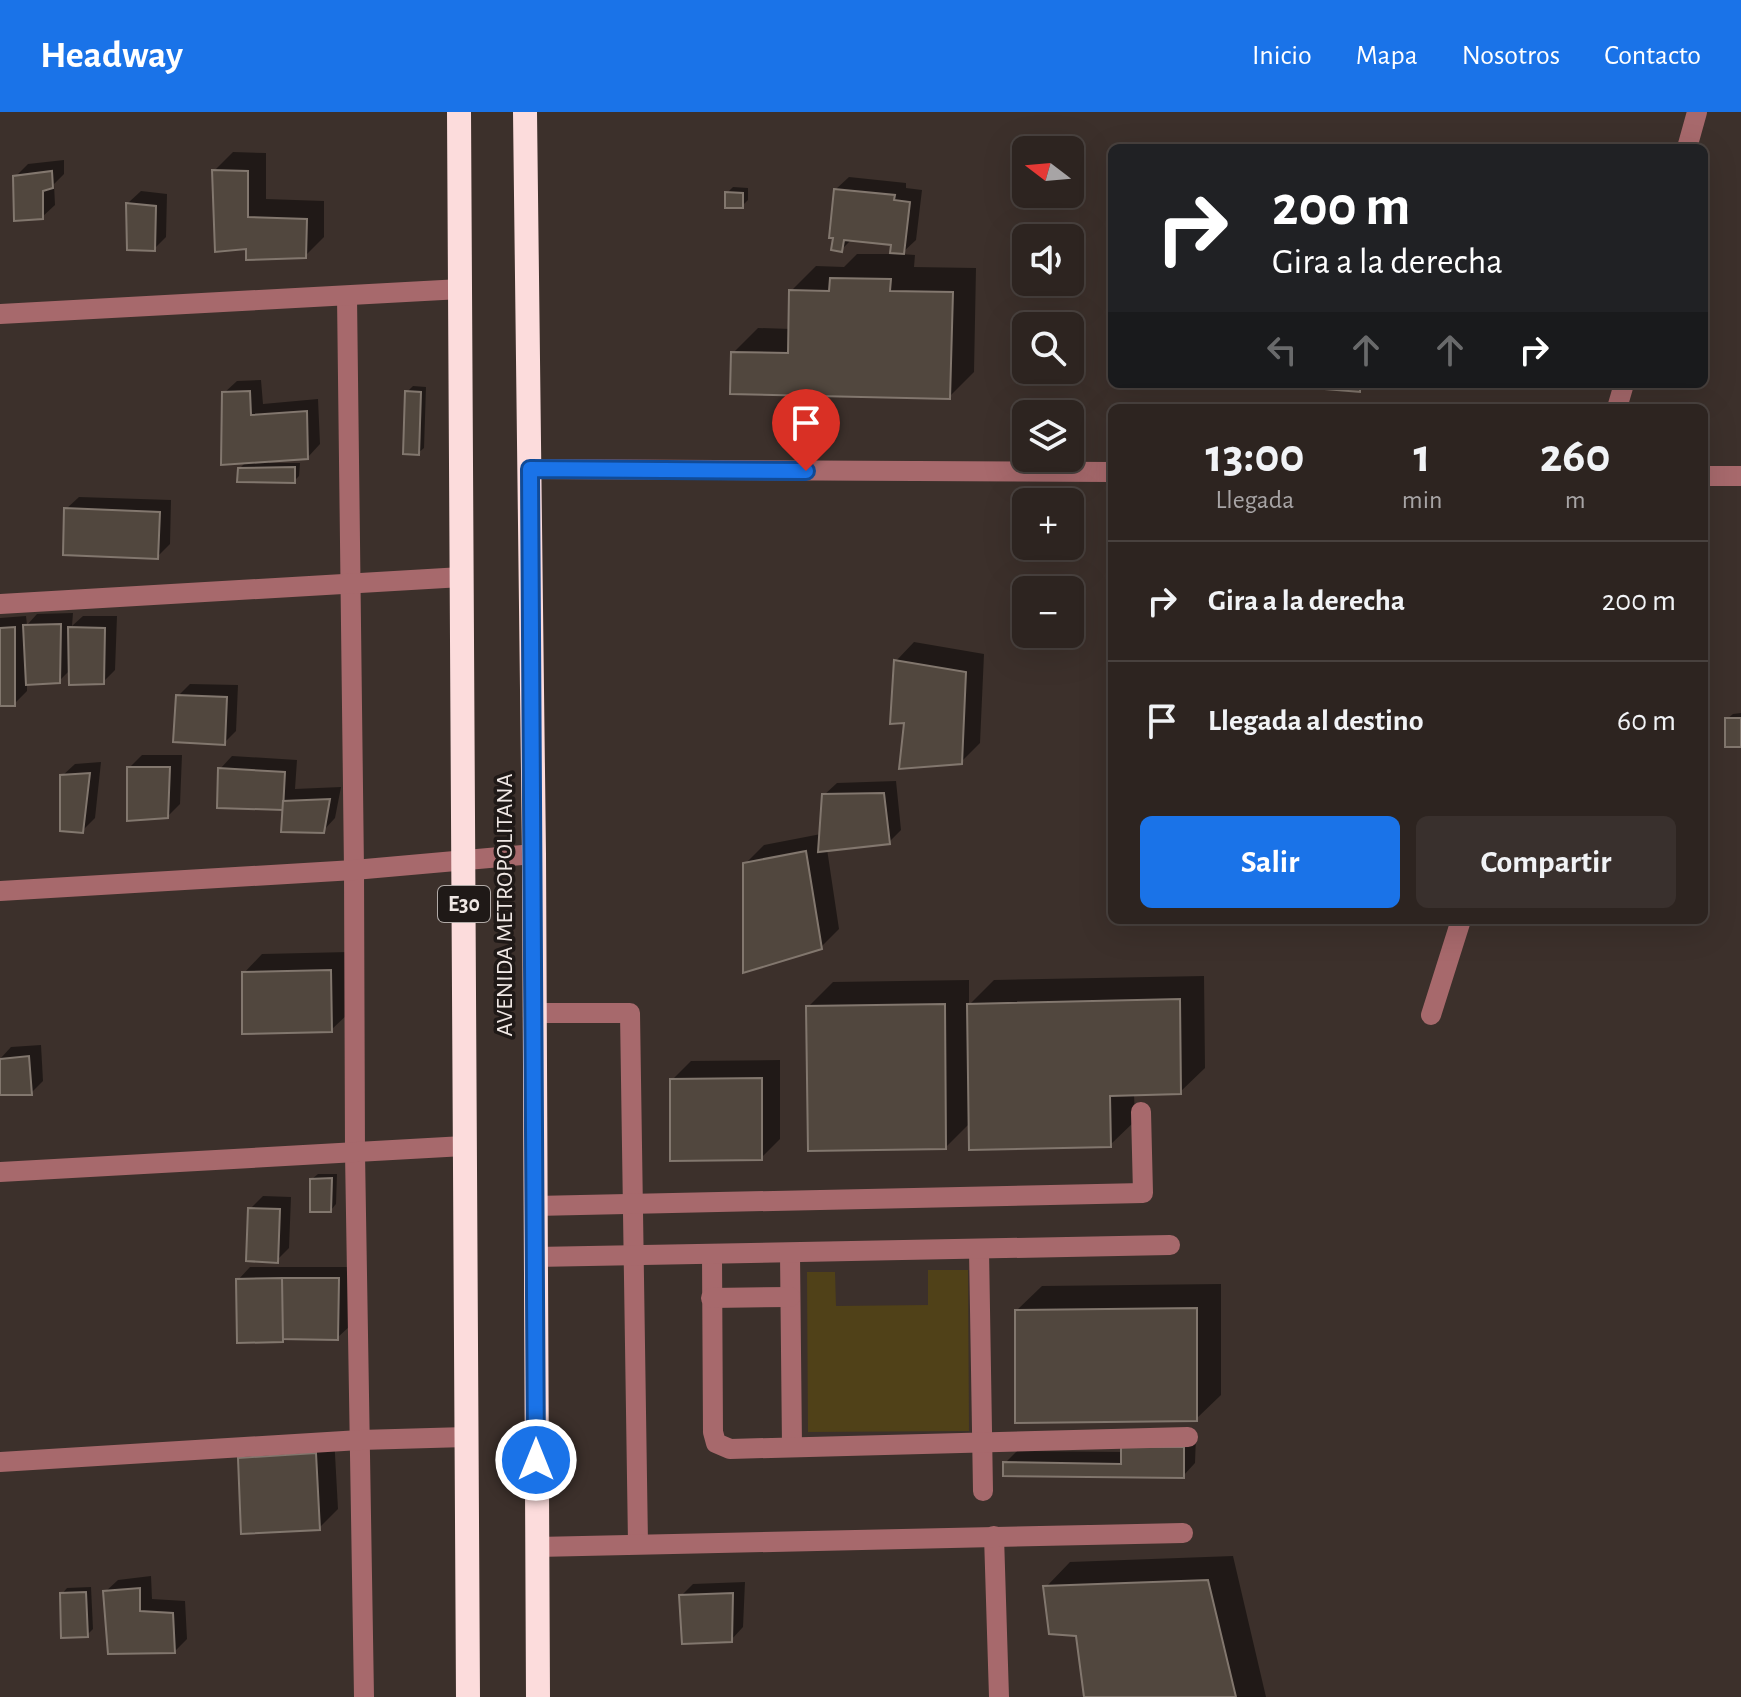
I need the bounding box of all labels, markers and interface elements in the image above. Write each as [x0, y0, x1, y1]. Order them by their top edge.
text: Headway [40, 37, 183, 75]
text: Inicio [1252, 42, 1312, 70]
text: Mapa [1356, 42, 1418, 70]
text: Nosotros [1462, 42, 1560, 70]
text: Contacto [1604, 42, 1701, 70]
north arrow [1012, 136, 1084, 208]
map controls [1012, 136, 1084, 648]
icon: right [1140, 176, 1244, 280]
text: 200 m [1272, 179, 1410, 235]
button: sound [1012, 224, 1084, 296]
text: Gira a la derecha [1272, 244, 1503, 280]
button: search [1012, 312, 1084, 384]
icon: left [1260, 328, 1304, 372]
icon: ahead [1344, 328, 1388, 372]
icon: ahead [1428, 328, 1472, 372]
icon: right [1512, 328, 1556, 372]
pin [772, 389, 840, 471]
button: layers [1012, 400, 1084, 472]
icon: arrive [784, 401, 828, 445]
text: 13:00 [1205, 433, 1304, 481]
text: 1 [1413, 433, 1431, 481]
text: 260 [1540, 433, 1611, 481]
text: Llegada [1216, 487, 1294, 513]
text: min [1402, 487, 1442, 513]
text: m [1565, 487, 1586, 513]
button: + [1012, 488, 1084, 560]
button: − [1012, 576, 1084, 648]
icon: right [1140, 579, 1184, 623]
text: Gira a la derecha [1208, 586, 1405, 616]
text: 200 m [1602, 586, 1676, 616]
icon: arrive [1140, 699, 1184, 743]
text: Llegada al destino [1208, 706, 1424, 736]
text: 60 m [1617, 706, 1676, 736]
street label: AVENIDA METROPOLITANA [493, 773, 517, 1037]
button: Salir [1140, 816, 1400, 908]
button: Compartir [1416, 816, 1676, 908]
road number: E30 [438, 886, 490, 922]
position arrow [494, 1418, 578, 1502]

